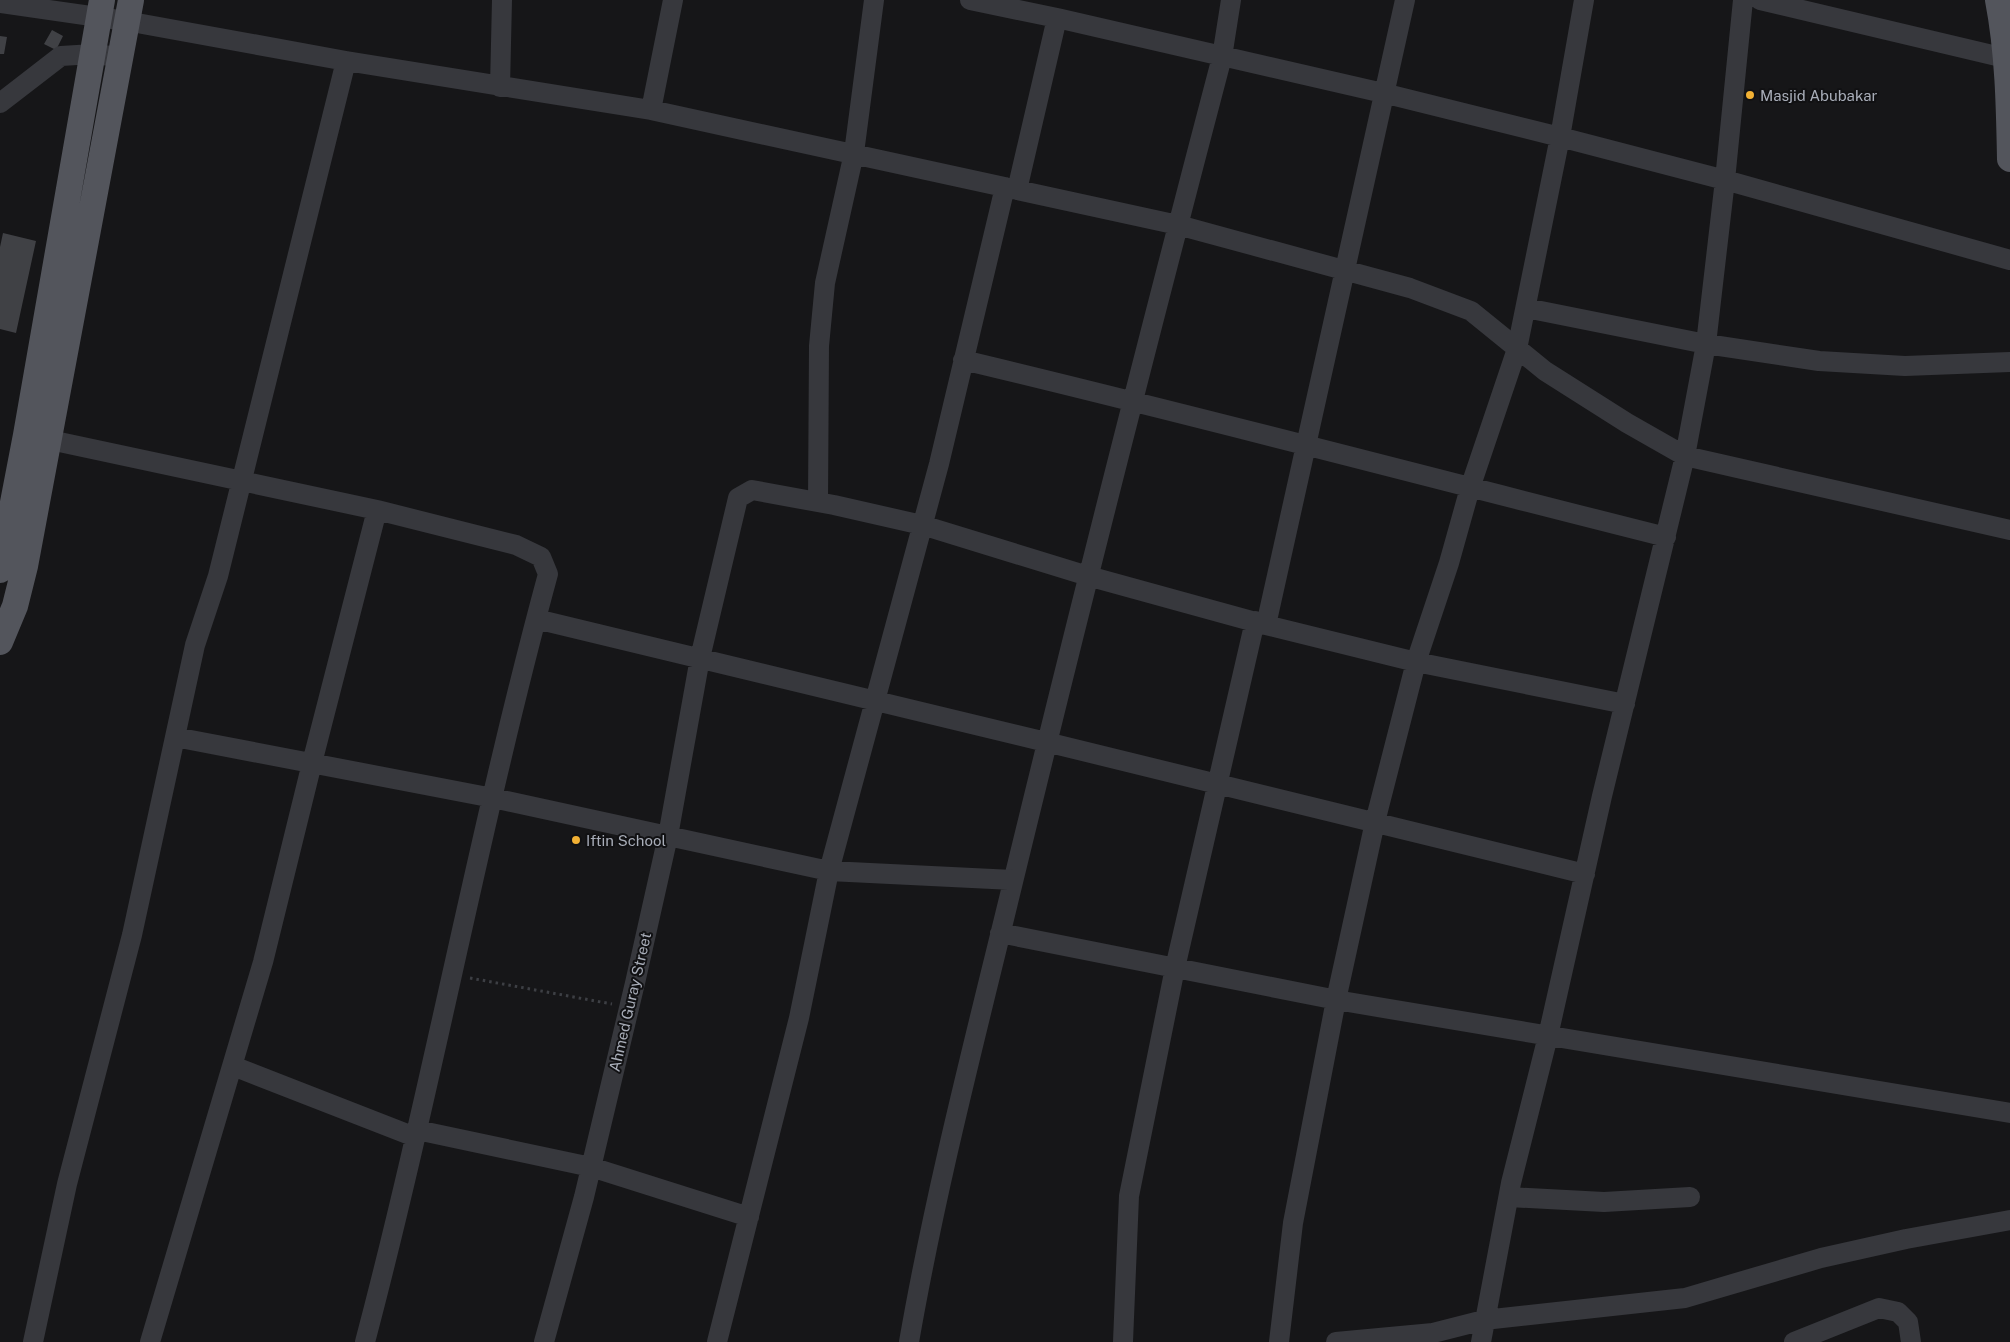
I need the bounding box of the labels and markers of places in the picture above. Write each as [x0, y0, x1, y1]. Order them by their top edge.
place label: Masjid Abubakar [1760, 87, 1877, 104]
marker: Masjid Abubakar [1744, 89, 1756, 101]
place label: Iftin School [586, 832, 666, 849]
marker: Iftin School [570, 834, 582, 846]

